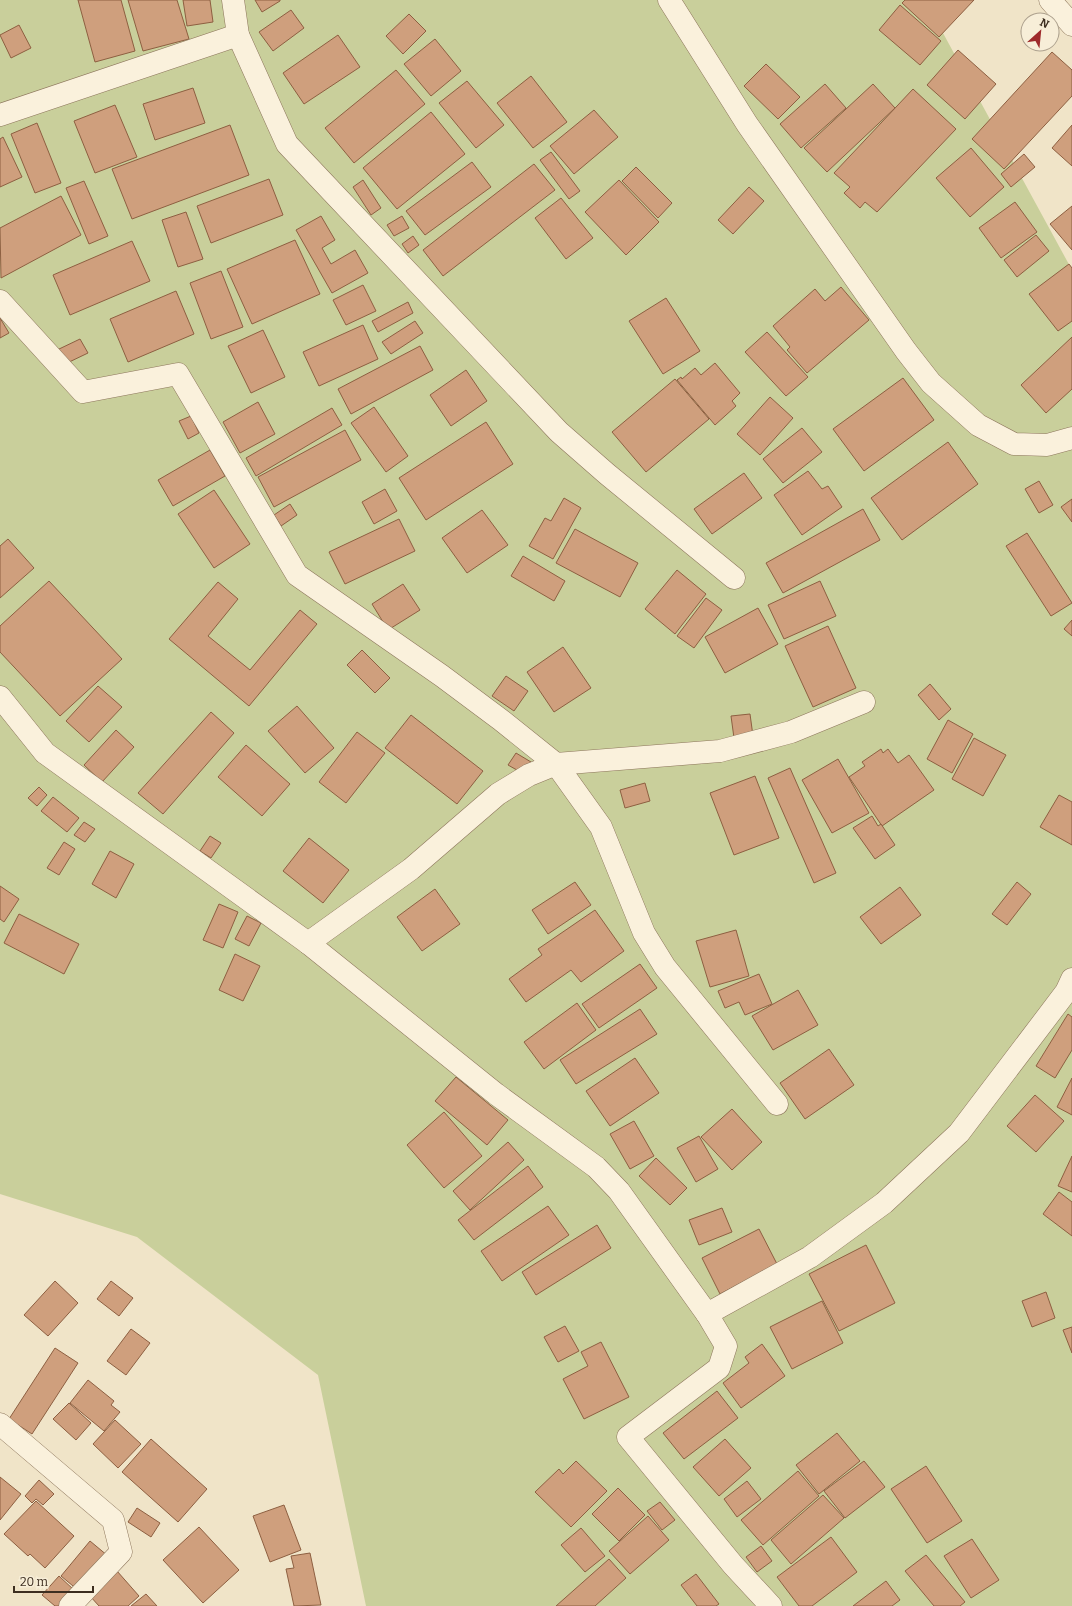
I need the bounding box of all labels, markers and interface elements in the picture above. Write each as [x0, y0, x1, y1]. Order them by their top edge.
north arrow [1020, 12, 1060, 52]
text: N [1038, 16, 1051, 31]
scale bar [14, 1568, 93, 1594]
text: 20 m [20, 1575, 49, 1589]

